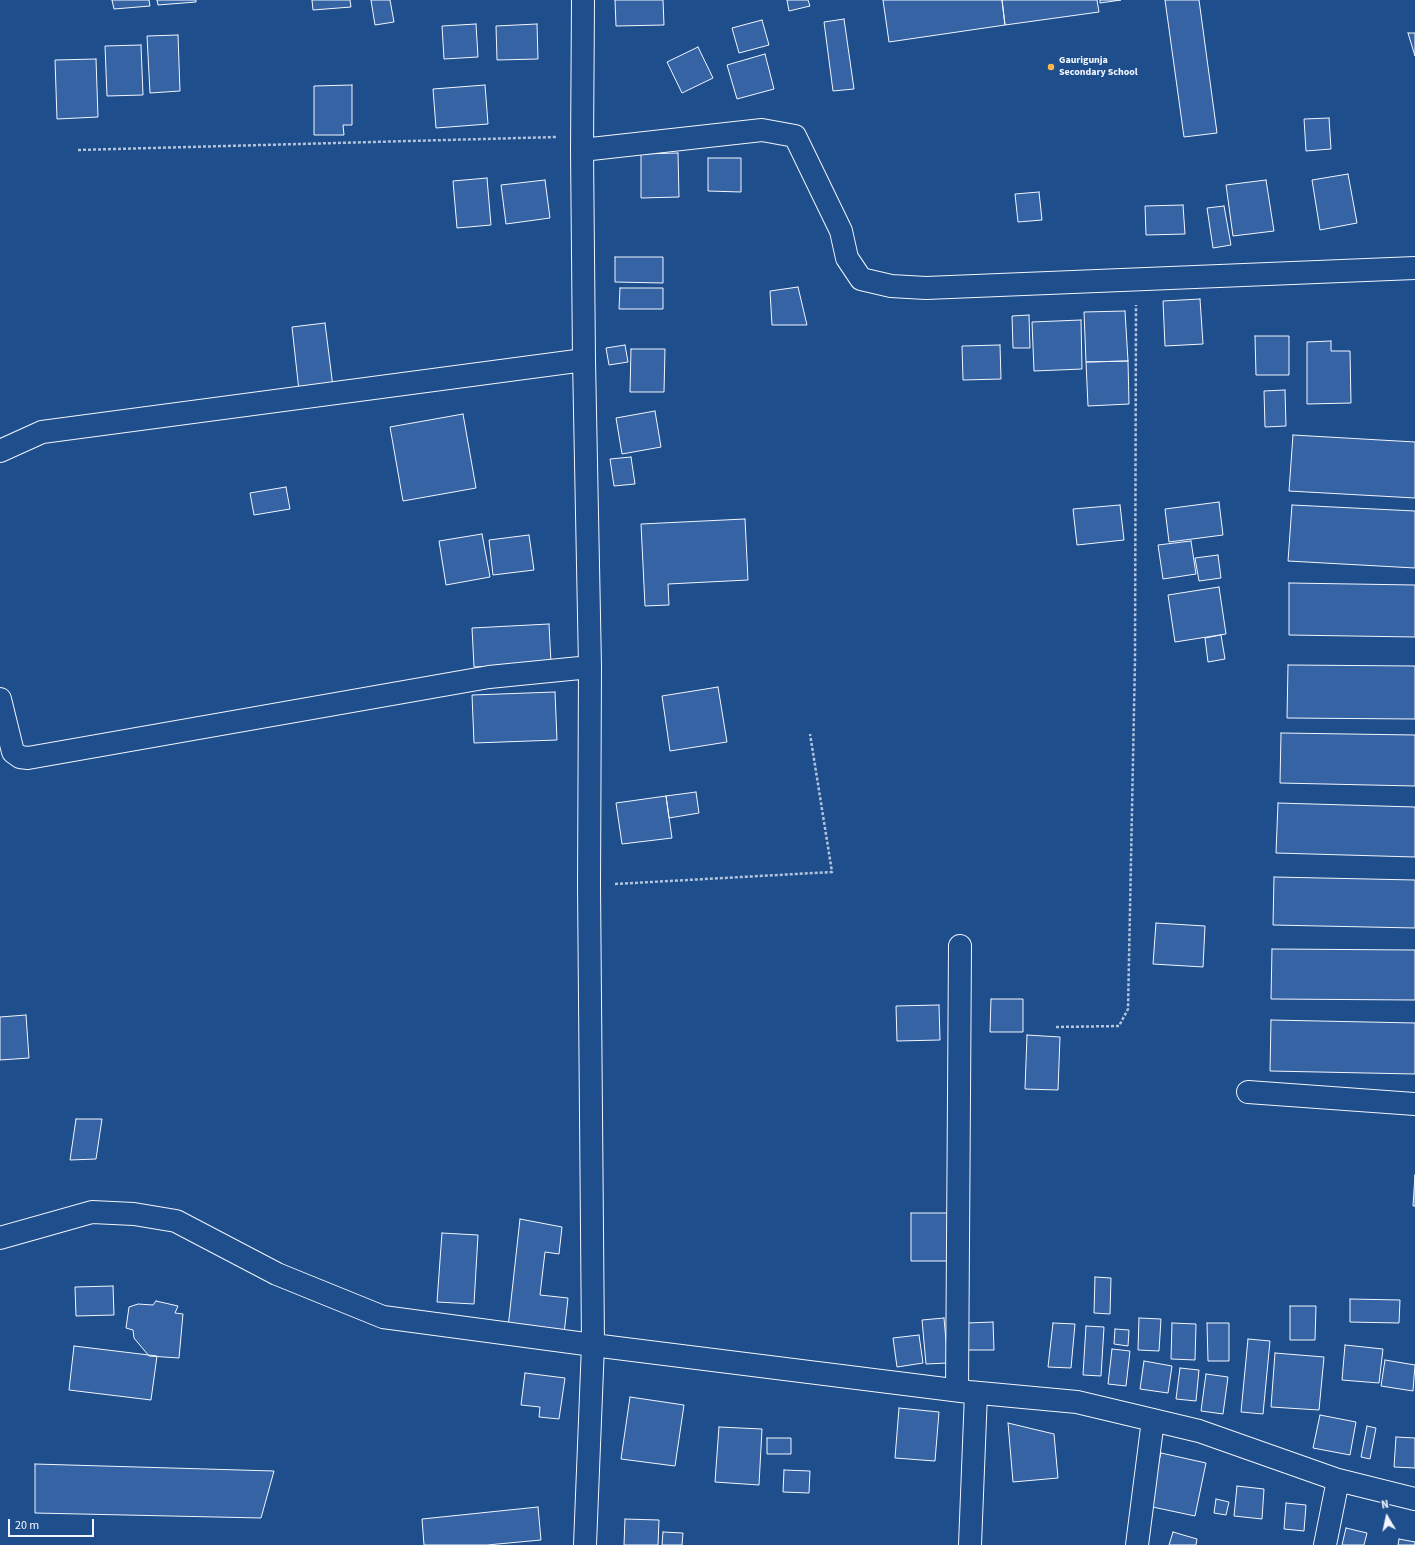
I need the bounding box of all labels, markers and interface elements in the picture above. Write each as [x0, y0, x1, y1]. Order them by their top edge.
place label: Gaurigunja Secondary School [1059, 55, 1138, 78]
marker: Gaurigunja Secondary School [1046, 62, 1056, 72]
north arrow [1367, 1497, 1407, 1537]
text: N [1380, 1497, 1390, 1513]
scale bar [10, 1511, 96, 1537]
text: 20 m [15, 1517, 39, 1534]

